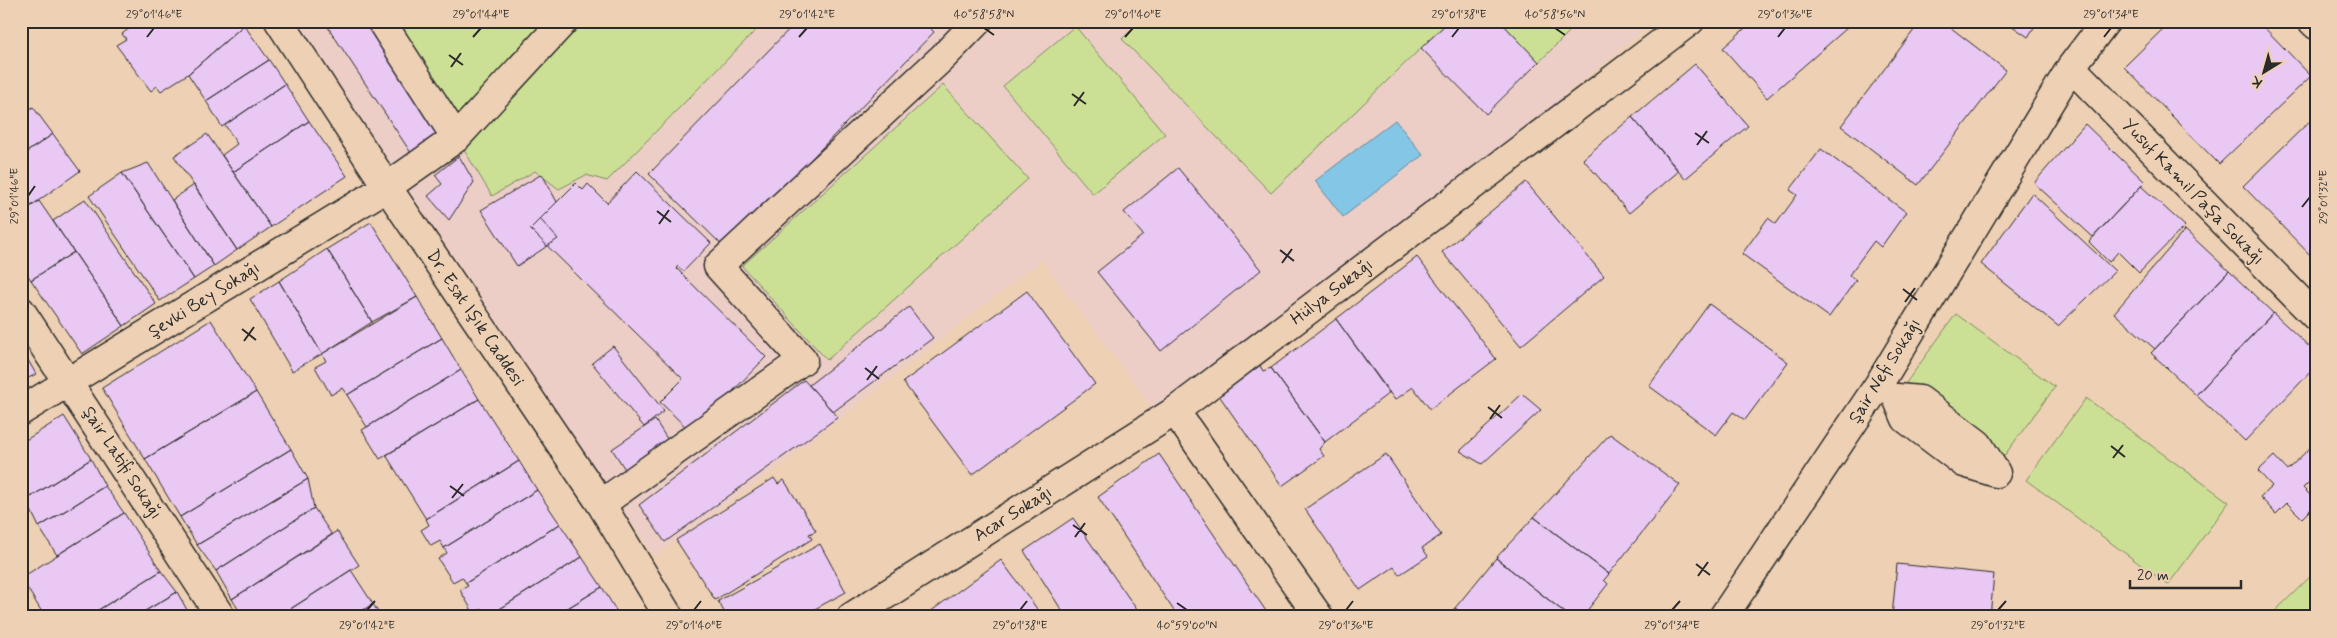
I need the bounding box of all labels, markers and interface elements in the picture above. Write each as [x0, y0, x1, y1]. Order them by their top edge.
text: 29°01'46"E [126, 7, 182, 23]
text: 29°01'44"E [452, 7, 510, 23]
text: 29°01'42"E [779, 7, 835, 23]
text: 40°58'58"N [954, 7, 1014, 23]
text: 29°01'40"E [1105, 7, 1161, 23]
text: 29°01'38"E [1432, 7, 1486, 23]
text: 40°58'56"N [1525, 7, 1585, 23]
text: 29°01'36"E [1758, 7, 1812, 23]
text: 29°01'34"E [2083, 7, 2139, 23]
north arrow [2240, 48, 2290, 98]
text: K [2247, 71, 2266, 92]
street label: Yusuf Kamil Paşa Sokağı [2116, 113, 2270, 271]
text: 29°01'46"E [7, 168, 23, 224]
text: 29°01'32"E [2316, 170, 2332, 224]
street label: Dr. Esat Işık Caddesi [420, 245, 530, 391]
street label: Hülya Sokağı [1286, 253, 1378, 331]
street label: Şevki Bey Sokağı [144, 256, 264, 344]
street label: Şair Nefi Sokağı [1843, 314, 1927, 428]
street label: Şair Latifi Sokağı [76, 402, 168, 524]
street label: Acar Sokağı [969, 480, 1057, 548]
scale bar [2130, 558, 2241, 590]
text: 20 m [2137, 566, 2169, 586]
text: 29°01'42"E [339, 618, 395, 634]
text: 29°01'40"E [666, 618, 722, 634]
text: 29°01'38"E [993, 618, 1047, 634]
text: 40°59'00"N [1157, 618, 1217, 634]
text: 29°01'36"E [1319, 618, 1373, 634]
text: 29°01'34"E [1644, 618, 1700, 634]
text: 29°01'32"E [1971, 618, 2025, 634]

